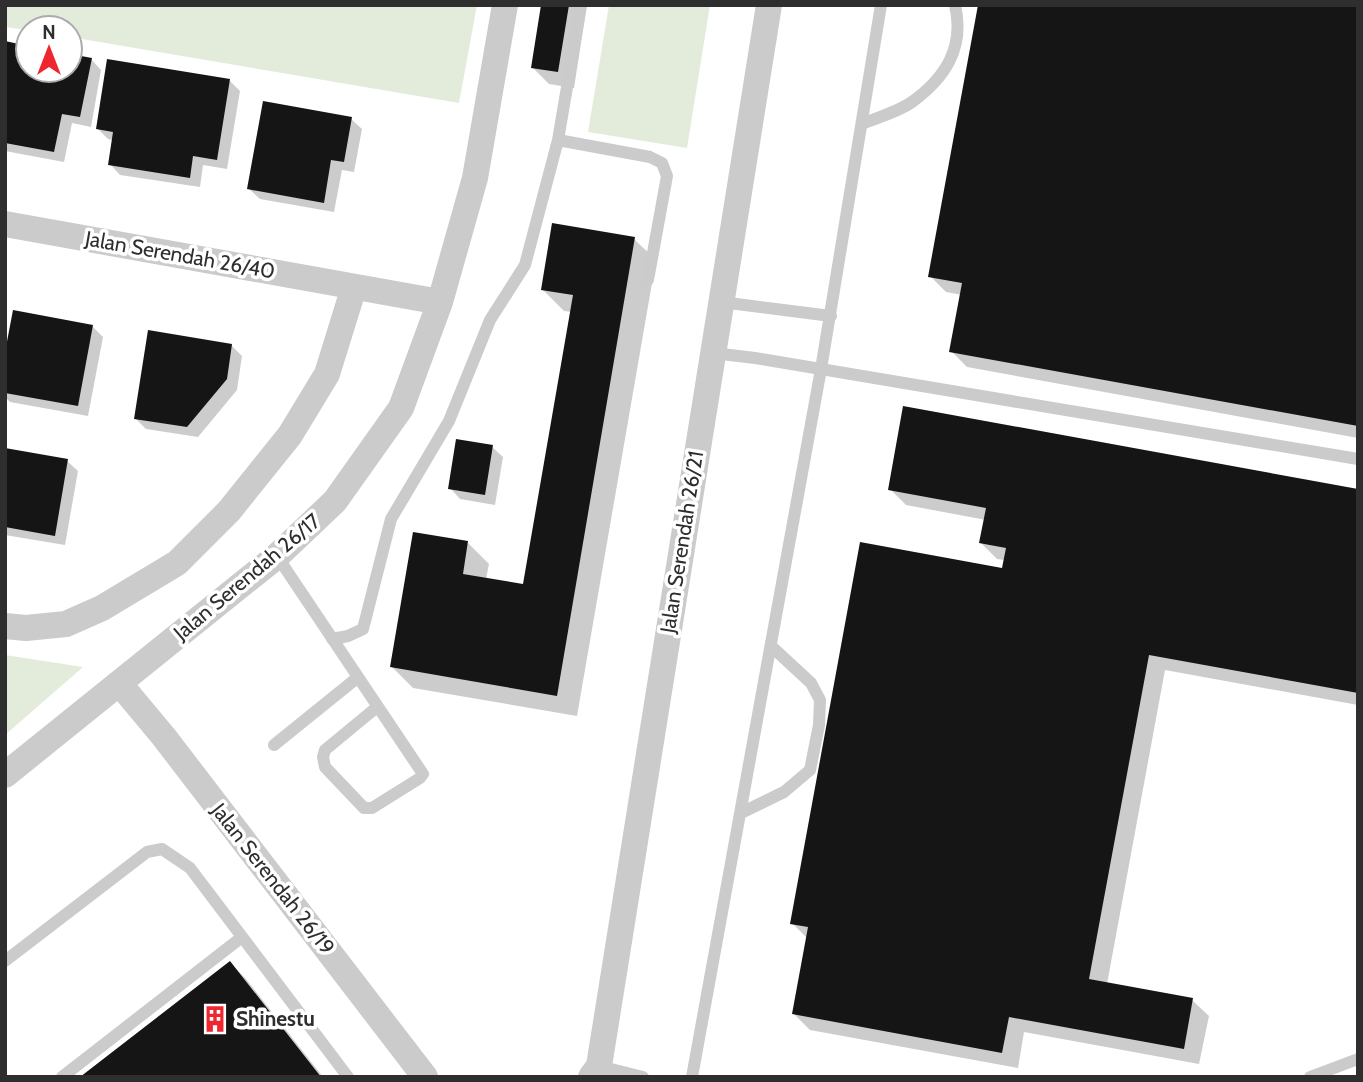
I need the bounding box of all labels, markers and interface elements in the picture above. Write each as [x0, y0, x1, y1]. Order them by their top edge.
north arrow [14, 14, 84, 84]
text: N [42, 21, 56, 44]
street label: Jalan Serendah 26/40 [82, 225, 277, 284]
street label: Jalan Serendah 26/21 [655, 449, 708, 636]
street label: Jalan Serendah 26/17 [168, 508, 325, 646]
street label: Jalan Serendah 26/19 [206, 797, 340, 959]
building icon: Shinestu [200, 1004, 230, 1034]
place label: Shinestu [236, 1006, 315, 1031]

